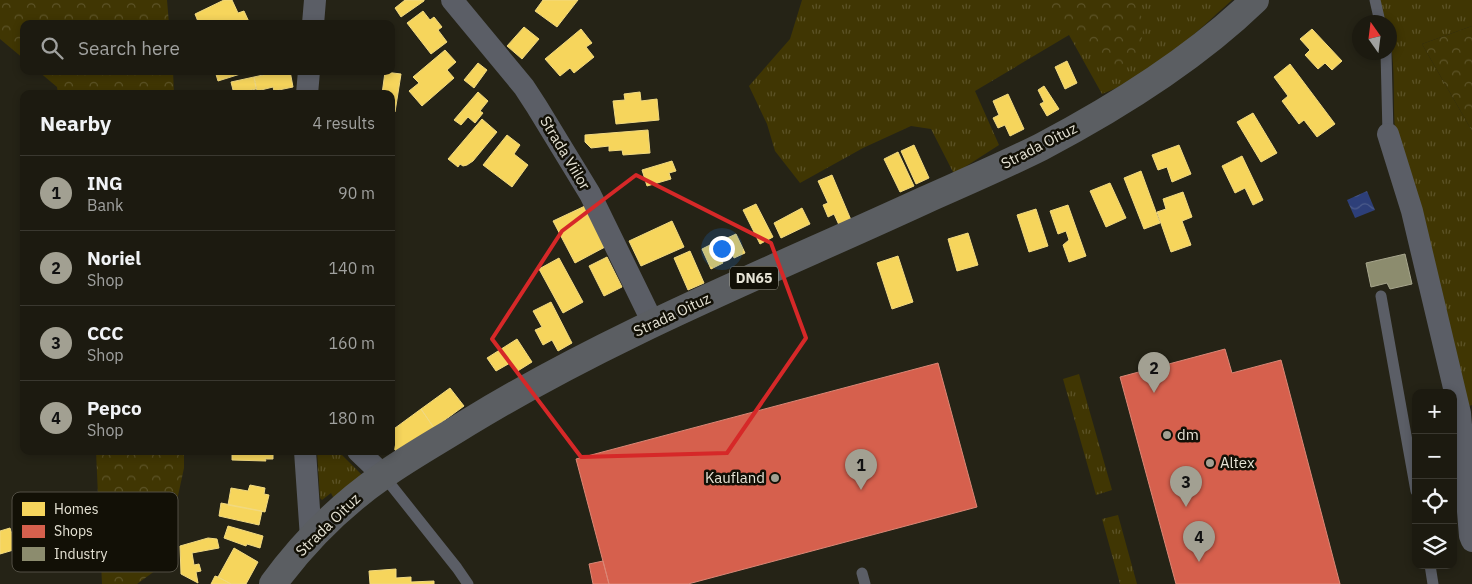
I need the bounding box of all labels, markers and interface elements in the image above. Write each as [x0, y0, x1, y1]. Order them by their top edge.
north arrow [1352, 15, 1397, 60]
search box [20, 20, 395, 75]
icon: search [38, 34, 66, 62]
text: Search here [78, 36, 180, 60]
text: Nearby [40, 109, 111, 137]
text: 4 results [312, 113, 375, 133]
street label: Strada Viilor [536, 113, 595, 193]
street label: Strada Oituz [998, 118, 1080, 173]
text: ING [87, 171, 123, 195]
text: 1 [51, 183, 61, 203]
text: 90 m [338, 183, 375, 203]
text: Bank [87, 195, 124, 215]
your location [709, 236, 735, 262]
text: Noriel [87, 246, 141, 270]
text: 2 [51, 258, 61, 278]
text: 140 m [328, 258, 375, 278]
road number: DN65 [730, 266, 778, 290]
text: Shop [87, 270, 124, 290]
street label: Strada Oituz [630, 288, 713, 341]
text: CCC [87, 321, 124, 345]
text: 3 [51, 333, 61, 353]
text: 160 m [328, 333, 375, 353]
text: Shop [87, 345, 124, 365]
pin: 2 [1138, 352, 1170, 393]
map controls [1412, 389, 1457, 569]
button: + [1412, 389, 1457, 434]
text: Pepco [87, 396, 142, 420]
text: 4 [51, 408, 61, 428]
text: 180 m [328, 408, 375, 428]
text: Shop [87, 420, 124, 440]
place label: dm [1177, 425, 1199, 444]
marker: dm [1161, 429, 1173, 441]
button: − [1412, 434, 1457, 479]
pin: 1 [845, 449, 877, 490]
place label: Altex [1220, 453, 1255, 472]
marker: Altex [1204, 457, 1216, 469]
pin: 3 [1170, 466, 1202, 507]
place label: Kaufland [705, 468, 765, 487]
marker: Kaufland [769, 472, 781, 484]
button: locate [1412, 479, 1457, 524]
street label: Strada Oituz [291, 489, 364, 560]
legend [12, 492, 178, 572]
text: Homes [54, 500, 99, 518]
pin: 4 [1183, 521, 1215, 562]
text: Shops [54, 522, 93, 540]
button: layers [1412, 524, 1457, 569]
text: Industry [54, 545, 108, 563]

